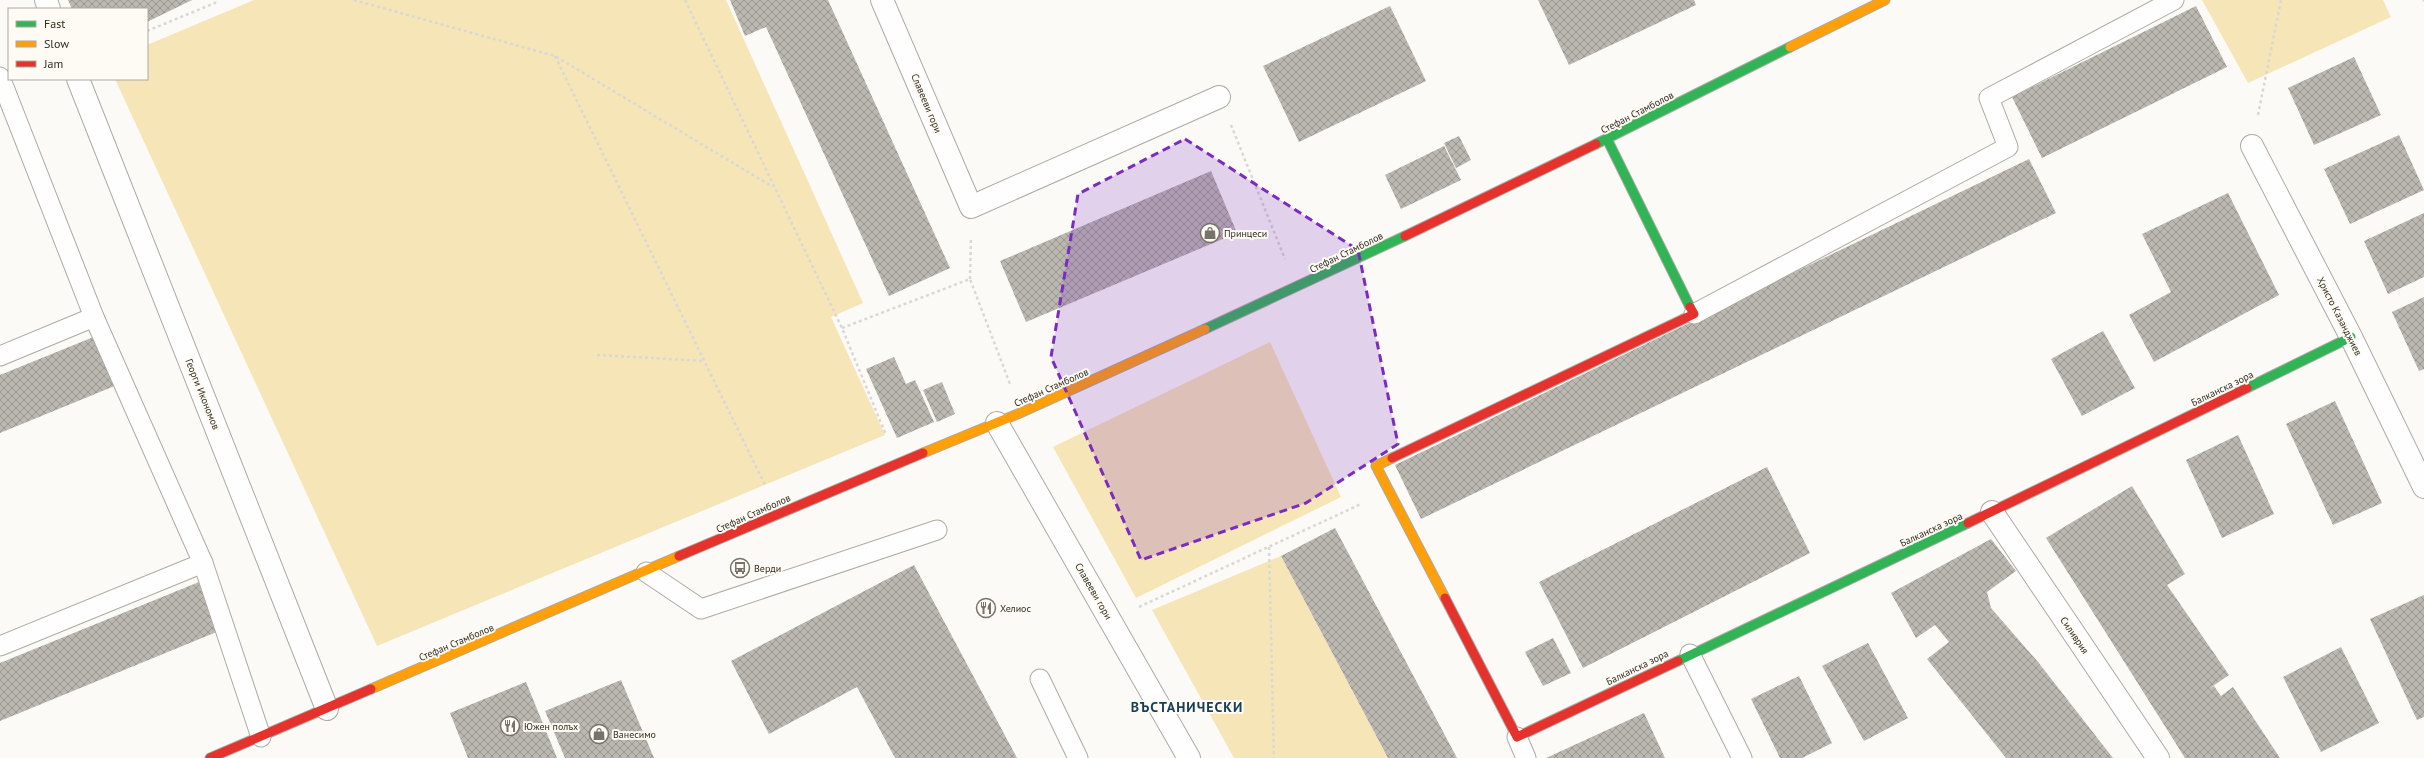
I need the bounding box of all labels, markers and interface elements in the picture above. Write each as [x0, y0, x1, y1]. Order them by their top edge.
legend [8, 8, 148, 80]
text: Fast [44, 16, 65, 31]
text: Slow [44, 36, 69, 51]
text: Jam [43, 56, 63, 71]
street label: Славееви гори [908, 72, 945, 135]
street label: Стефан Стамболов [1599, 88, 1676, 136]
shop icon: Принцеси [1199, 222, 1221, 244]
place label: Принцеси [1224, 227, 1267, 240]
street label: Стефан Стамболов [1307, 229, 1385, 276]
street label: Христо Казанджиев [2314, 275, 2365, 358]
street label: Георги Икономов [182, 357, 223, 432]
street label: Стефан Стамболов [1012, 365, 1091, 410]
street label: Балканска зора [2189, 368, 2256, 409]
street label: Стефан Стамболов [714, 491, 793, 536]
street label: Балканска зора [1898, 509, 1965, 550]
bus stop icon: Верди [729, 557, 751, 579]
street label: Славееви гори [1072, 561, 1115, 622]
place label: Верди [754, 562, 781, 575]
restaurant icon: Хелиос [975, 597, 997, 619]
place label: Хелиос [1000, 602, 1031, 615]
street label: Силиврия [2057, 614, 2092, 657]
street label: Стефан Стамболов [417, 621, 496, 664]
street label: Балканска зора [1604, 647, 1671, 688]
district label: ВЪСТАНИЧЕСКИ [1131, 698, 1243, 716]
restaurant icon: Южен полъх [499, 715, 521, 737]
place label: Южен полъх [524, 720, 578, 733]
shop icon: Ванесимо [588, 723, 610, 745]
place label: Ванесимо [613, 728, 656, 741]

